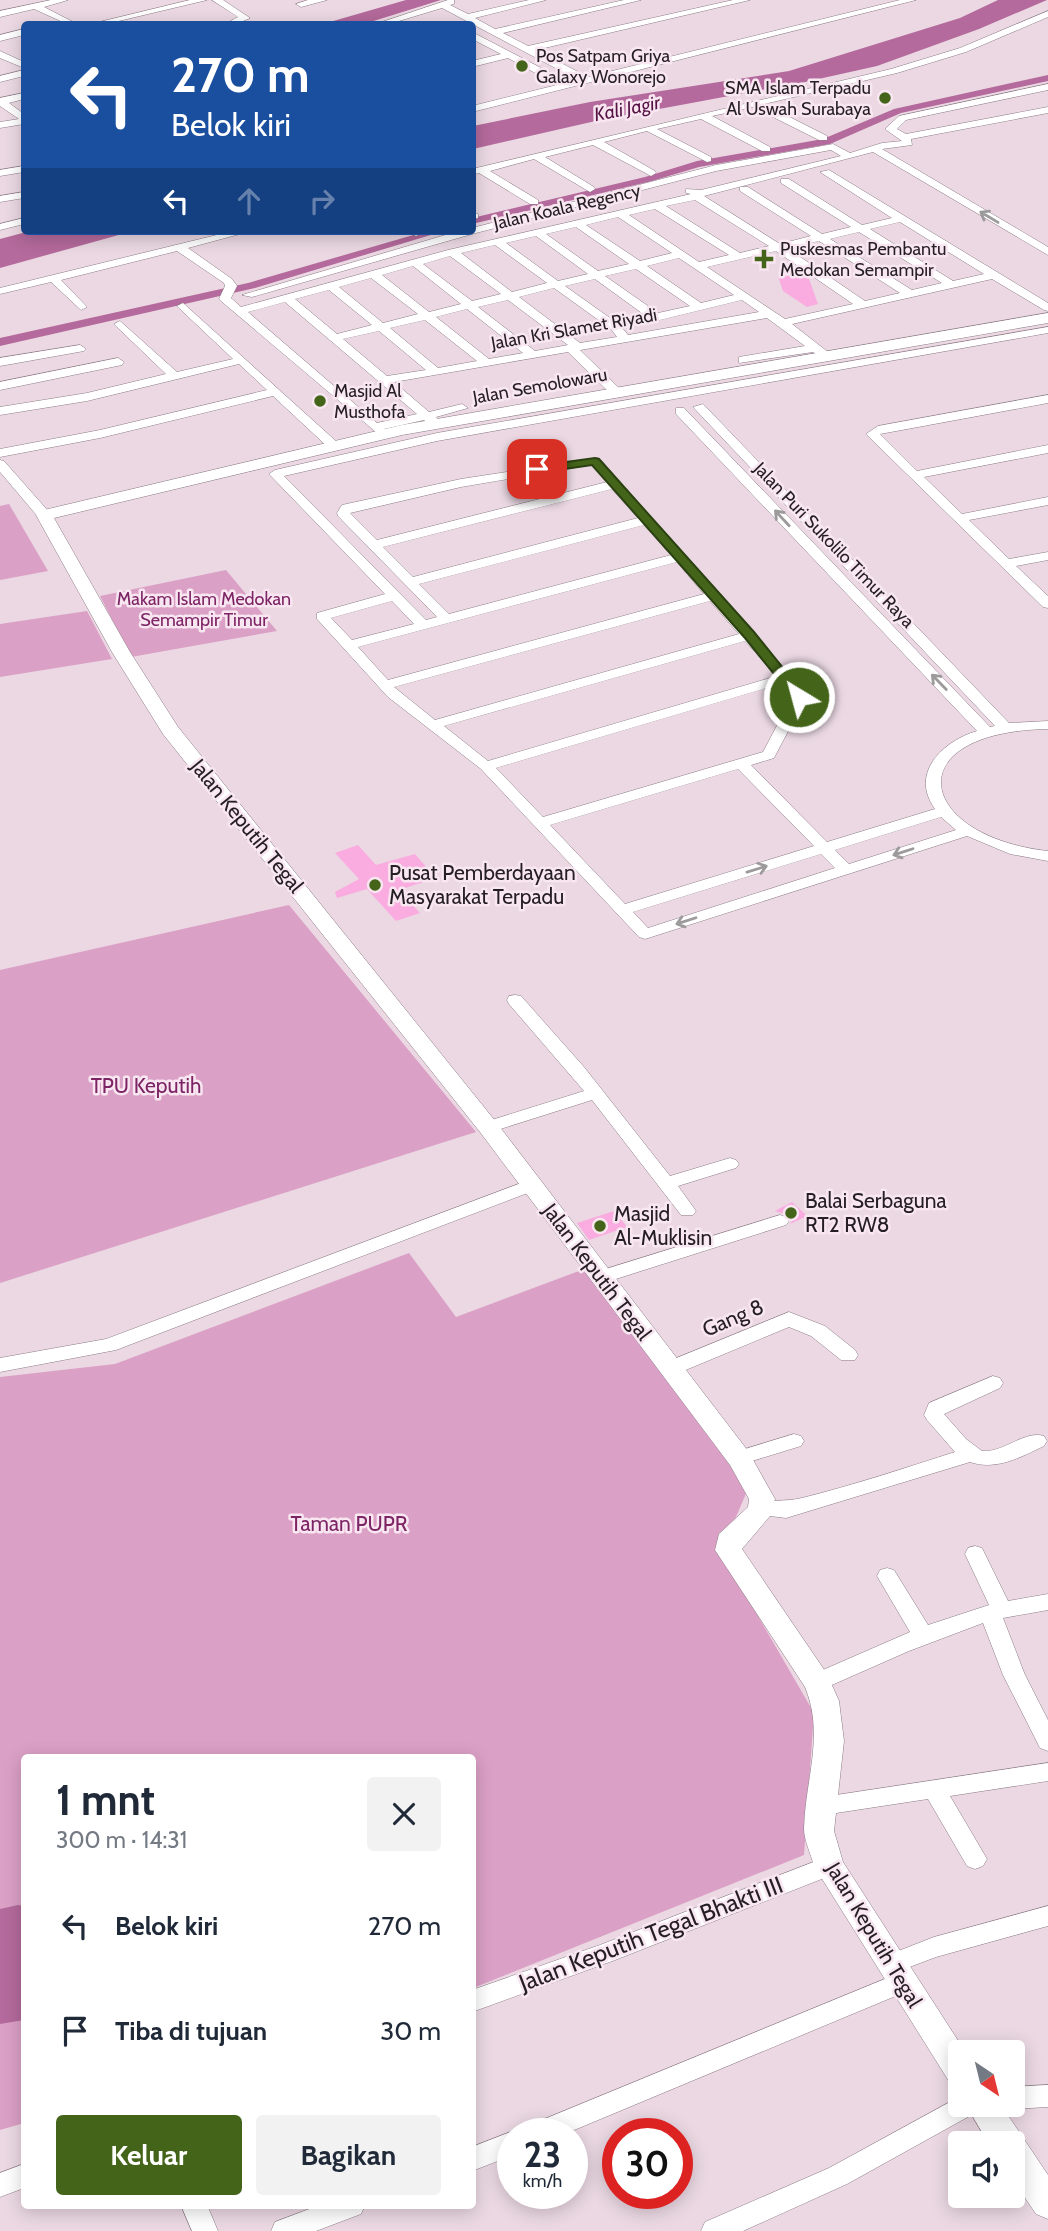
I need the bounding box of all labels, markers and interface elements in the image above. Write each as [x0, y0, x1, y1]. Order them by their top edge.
text: 270 m [171, 45, 310, 104]
place label: Pos Satpam Griya Galaxy Wonorejo [536, 45, 670, 88]
icon: left [56, 49, 147, 140]
marker: Pos Satpam Griya Galaxy Wonorejo [514, 58, 530, 74]
place label: SMA Islam Terpadu Al Uswah Surabaya [725, 77, 871, 120]
marker: SMA Islam Terpadu Al Uswah Surabaya [877, 90, 893, 106]
water label: Kali Jagir [592, 91, 663, 126]
text: Belok kiri [171, 105, 291, 144]
street label: Jalan Koala Regency [490, 179, 643, 235]
icon: left [157, 182, 195, 220]
icon: ahead [230, 182, 268, 220]
icon: right [303, 182, 341, 220]
one-way arrow [980, 209, 1000, 223]
place label: Puskesmas Pembantu Medokan Semampir [780, 238, 946, 281]
marker: Puskesmas Pembantu Medokan Semampir [754, 249, 774, 269]
street label: Jalan Kri Slamet Riyadi [488, 304, 659, 355]
street label: Jalan Semolowaru [470, 363, 609, 409]
place label: Masjid Al Musthofa [334, 380, 406, 423]
marker: Masjid Al Musthofa [312, 393, 328, 409]
pin [507, 439, 567, 499]
icon: arrive [518, 450, 556, 488]
street label: Jalan Puri Sukolilo Timur Raya [748, 457, 919, 633]
one-way arrow [773, 510, 790, 527]
park label: Makam Islam Medokan Semampir Timur [117, 588, 291, 631]
position arrow [762, 660, 836, 734]
one-way arrow [930, 674, 947, 691]
street label: Jalan Keputih Tegal [185, 753, 309, 898]
one-way arrow [892, 847, 914, 859]
place label: Pusat Pemberdayaan Masyarakat Terpadu [389, 860, 576, 909]
one-way arrow [746, 861, 768, 874]
marker: Pusat Pemberdayaan Masyarakat Terpadu [367, 877, 383, 893]
one-way arrow [675, 915, 697, 928]
park label: TPU Keputih [91, 1073, 201, 1098]
place label: Balai Serbaguna RT2 RW8 [805, 1188, 947, 1237]
street label: Jalan Keputih Tegal [537, 1198, 657, 1345]
place label: Masjid Al-Muklisin [614, 1201, 712, 1250]
marker: Balai Serbaguna RT2 RW8 [783, 1205, 799, 1221]
marker: Masjid Al-Muklisin [592, 1218, 608, 1234]
street label: Gang 8 [699, 1294, 767, 1342]
park label: Taman PUPR [291, 1511, 408, 1536]
text: 1 mnt [56, 1774, 155, 1826]
button: close [367, 1777, 441, 1851]
text: 300 m · 14:31 [56, 1826, 187, 1854]
street label: Jalan Keputih Tegal [821, 1857, 928, 2012]
street label: Jalan Keputih Tegal Bhakti III [514, 1870, 787, 1998]
icon: left [56, 1907, 94, 1945]
text: Belok kiri [115, 1910, 218, 1942]
text: 270 m [368, 1910, 441, 1942]
icon: arrive [56, 2012, 94, 2050]
text: Tiba di tujuan [115, 2015, 267, 2047]
text: 30 m [380, 2015, 441, 2047]
north arrow [948, 2040, 1026, 2118]
map controls [948, 2040, 1025, 2208]
button: Keluar [56, 2115, 242, 2195]
button: Bagikan [256, 2115, 441, 2195]
speed limit sign: 30 [602, 2118, 693, 2209]
button: sound [948, 2131, 1025, 2208]
text: 23 [524, 2133, 561, 2176]
text: km/h [523, 2170, 562, 2192]

